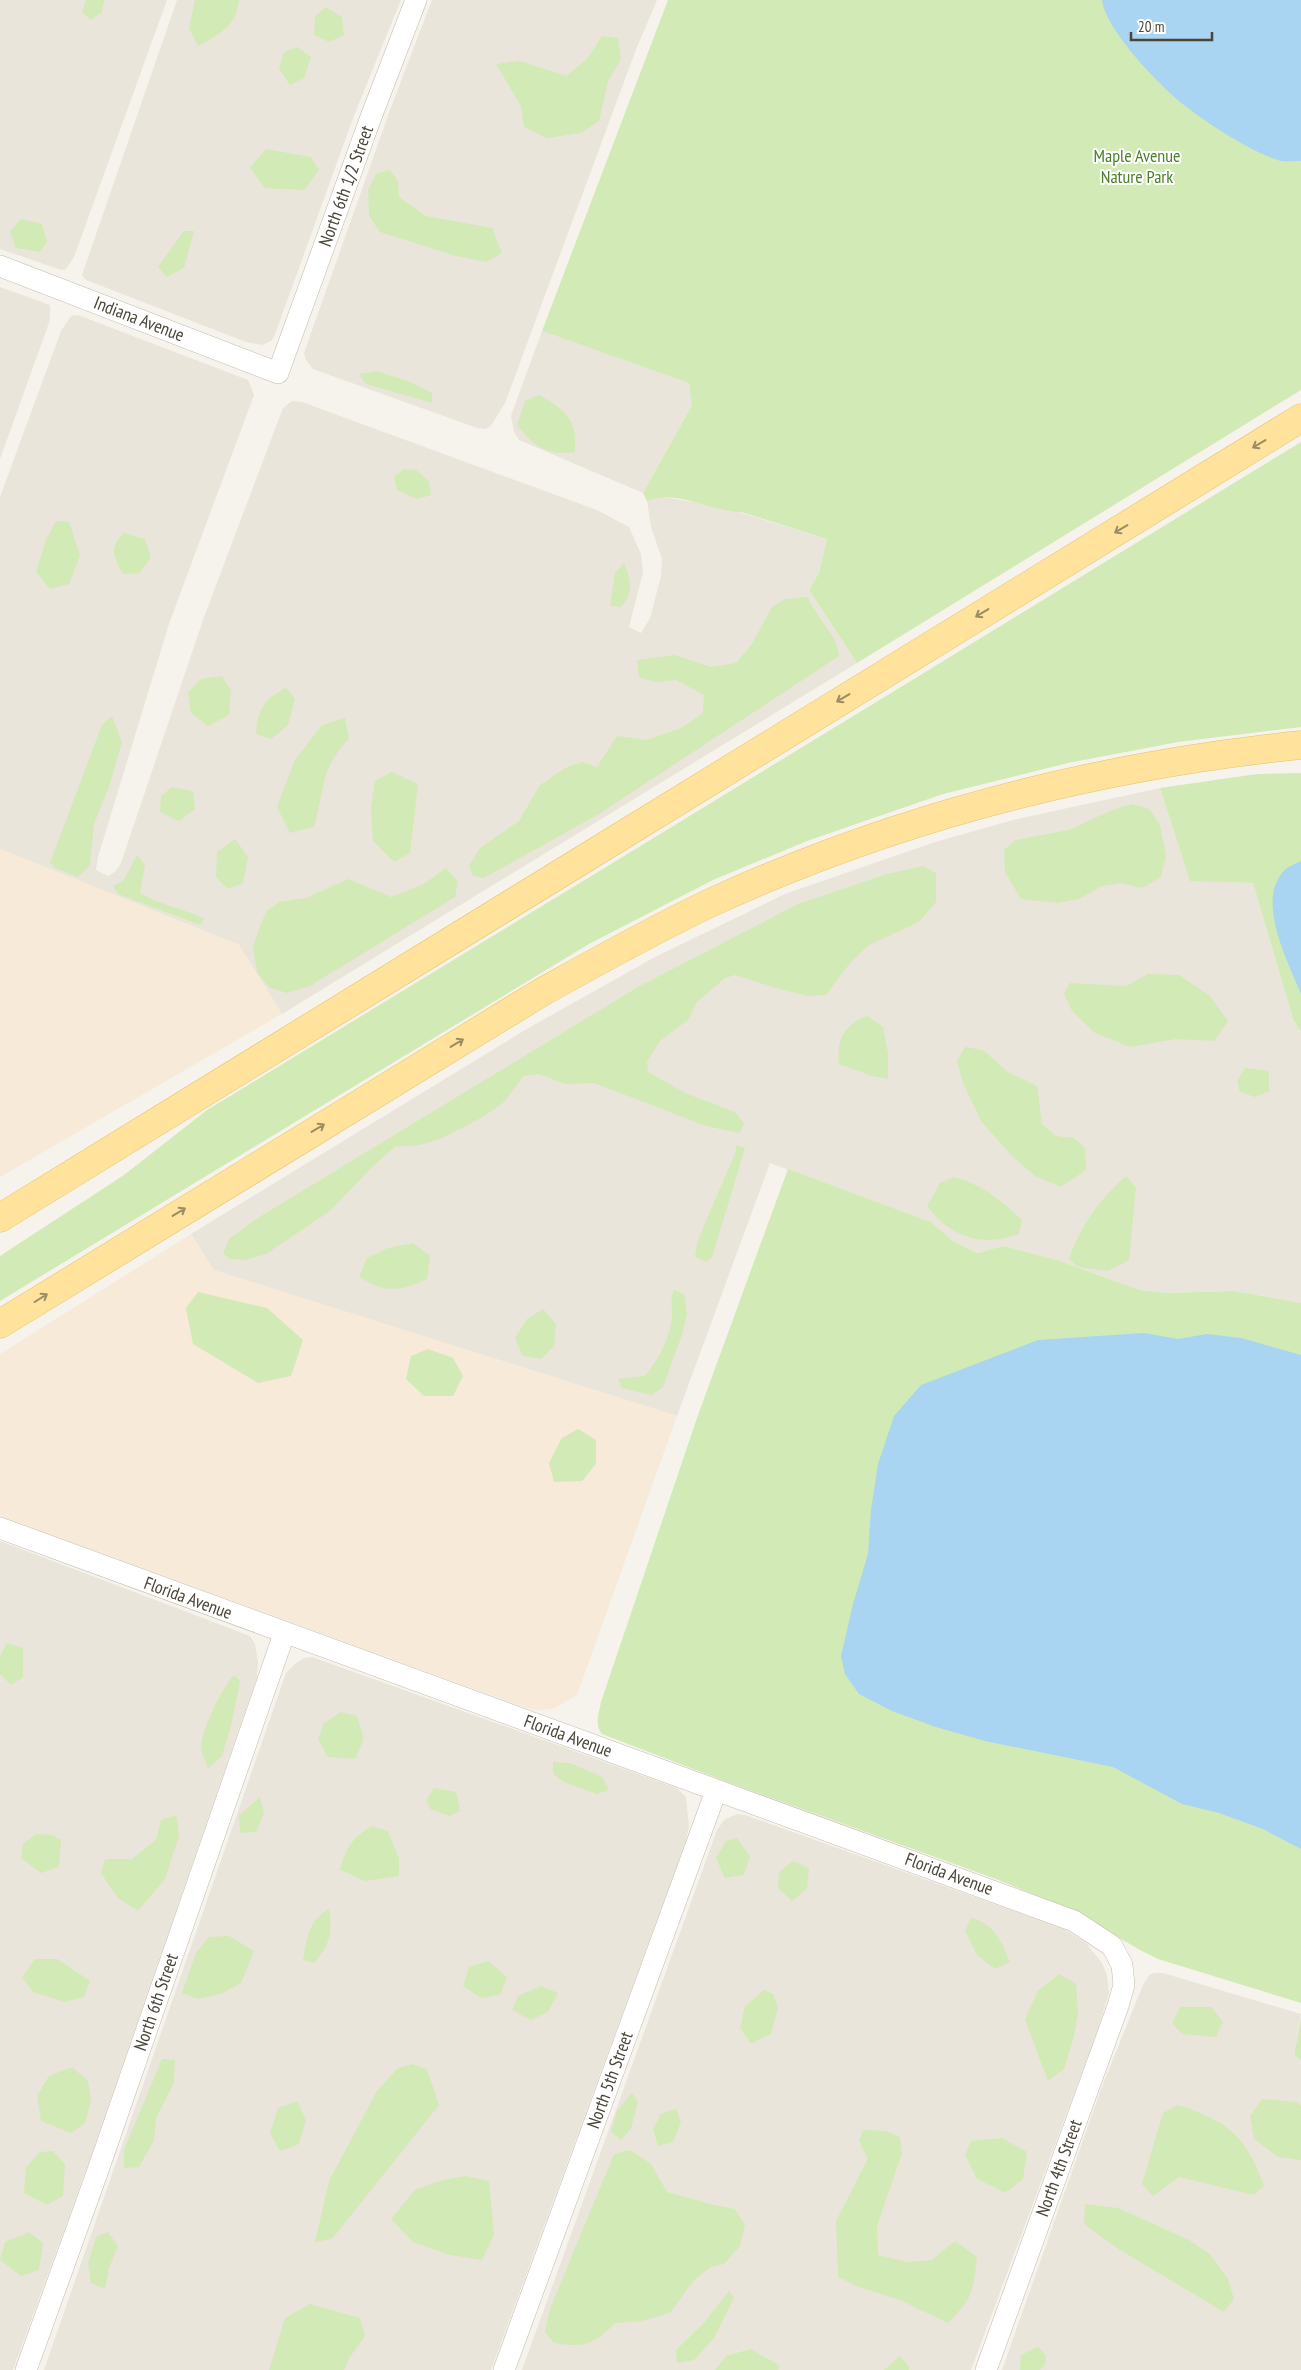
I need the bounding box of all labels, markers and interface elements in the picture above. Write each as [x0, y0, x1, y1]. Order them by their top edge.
scale bar [1131, 10, 1212, 42]
text: 20 m [1138, 17, 1164, 36]
street label: North 6th 1/2 Street [313, 122, 378, 249]
park label: Maple Avenue Nature Park [1094, 144, 1180, 188]
street label: Indiana Avenue [91, 291, 188, 346]
one-way arrow [1253, 439, 1267, 449]
one-way arrow [1114, 524, 1128, 534]
one-way arrow [976, 609, 990, 619]
one-way arrow [837, 693, 851, 703]
one-way arrow [450, 1038, 464, 1048]
one-way arrow [311, 1122, 325, 1132]
one-way arrow [172, 1207, 186, 1217]
one-way arrow [34, 1293, 48, 1303]
street label: Florida Avenue [141, 1571, 235, 1624]
street label: Florida Avenue [521, 1709, 615, 1762]
street label: Florida Avenue [902, 1847, 996, 1900]
street label: North 6th Street [128, 1950, 183, 2054]
street label: North 5th Street [581, 2028, 638, 2131]
street label: North 4th Street [1030, 2116, 1087, 2219]

